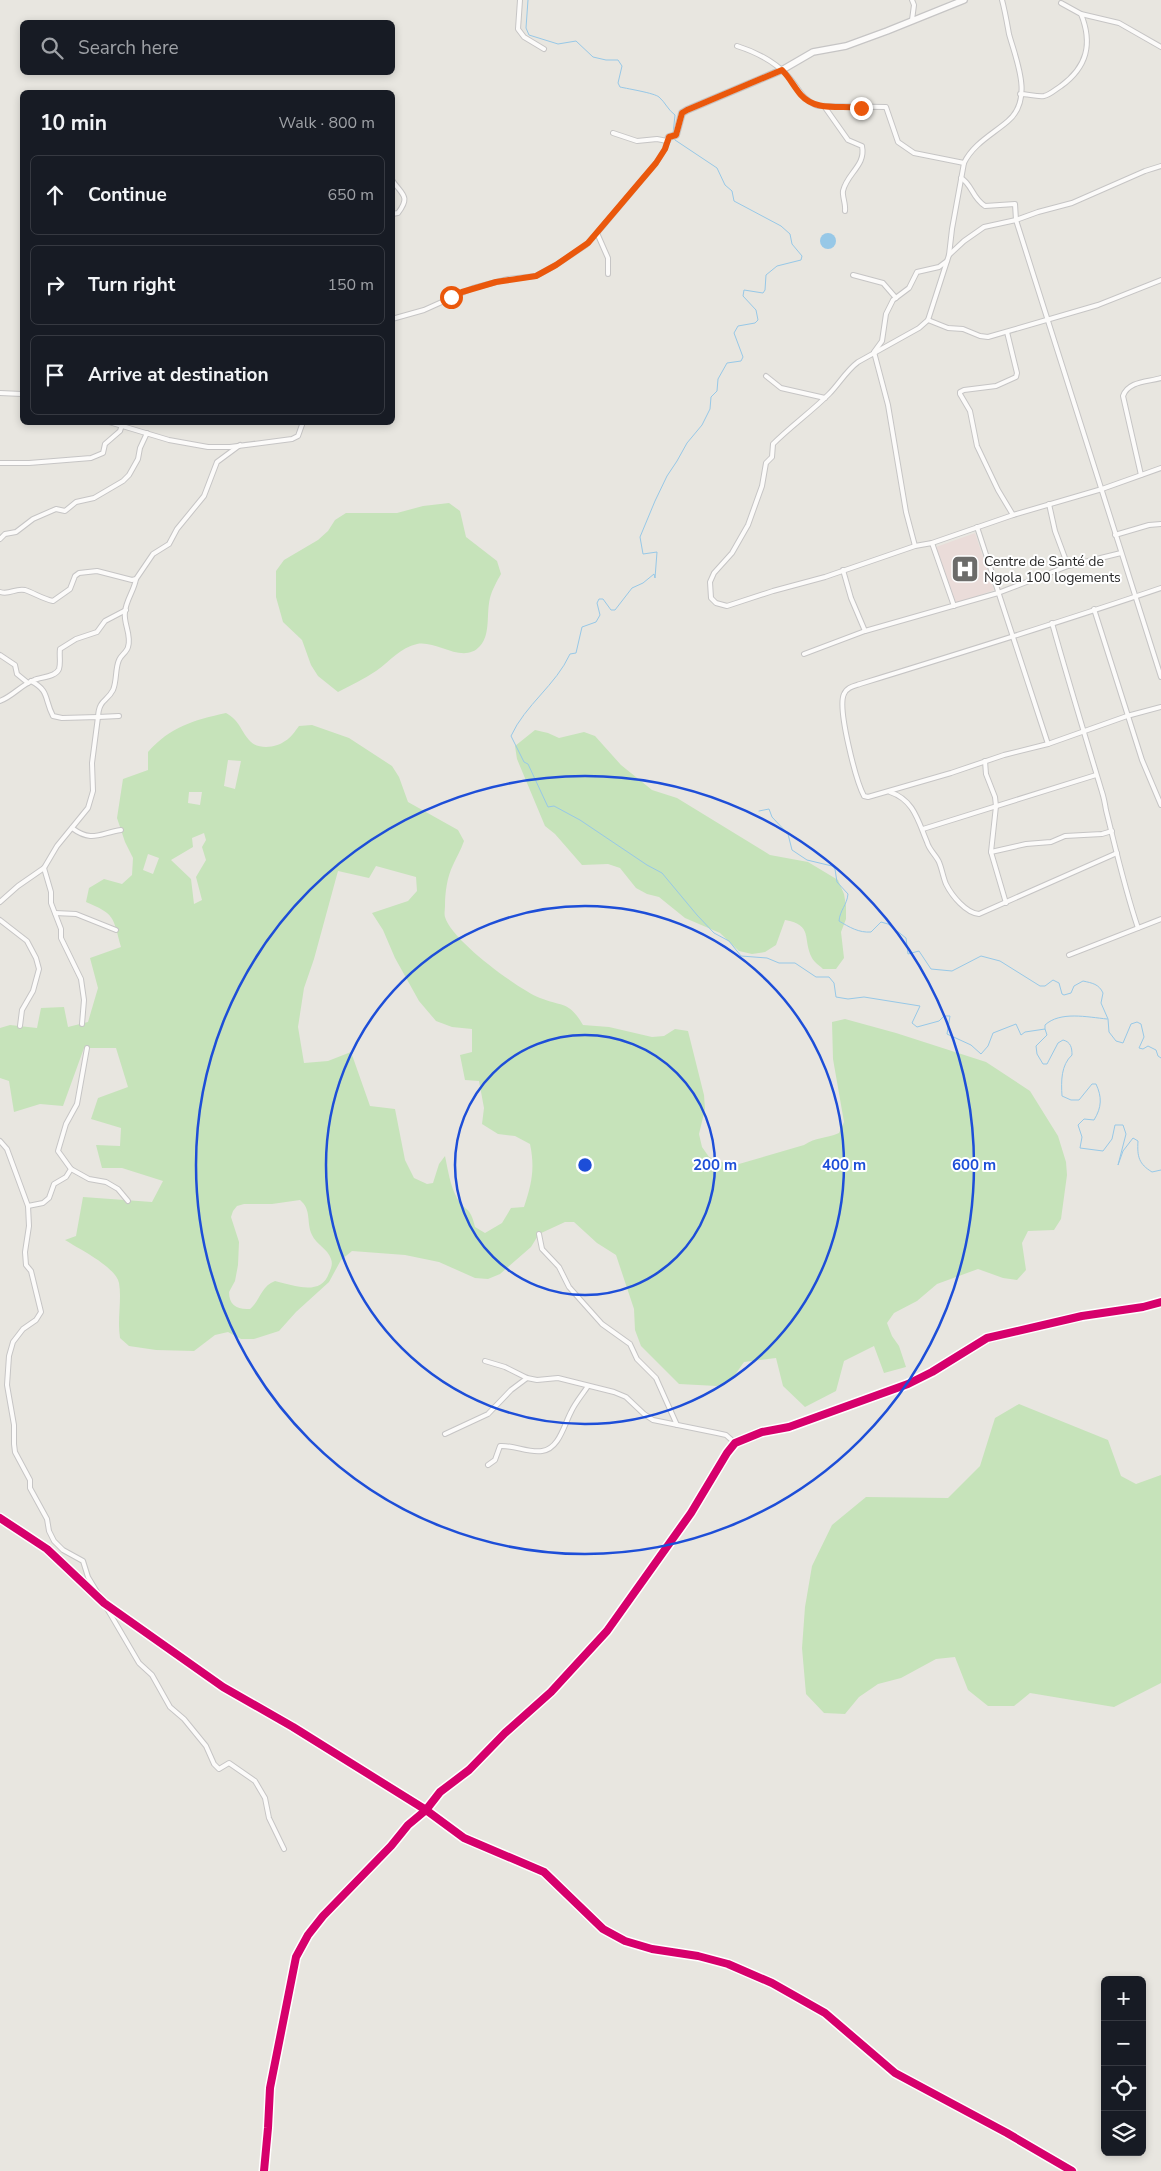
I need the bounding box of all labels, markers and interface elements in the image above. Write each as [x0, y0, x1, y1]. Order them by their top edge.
search box [20, 20, 395, 75]
icon: search [38, 34, 66, 62]
text: Search here [78, 35, 179, 61]
route end [850, 97, 873, 120]
text: 10 min [40, 109, 107, 137]
text: Walk · 800 m [279, 112, 375, 134]
icon: ahead [41, 181, 69, 209]
text: Continue [88, 182, 167, 208]
text: 650 m [327, 184, 374, 206]
icon: right [41, 271, 69, 299]
text: Turn right [88, 272, 175, 298]
text: 150 m [327, 274, 374, 296]
route start [440, 286, 463, 309]
icon: arrive [41, 361, 69, 389]
text: Arrive at destination [88, 362, 269, 388]
place label: Centre de Santé de Ngola 100 logements [984, 552, 1121, 587]
hospital icon: Centre de Santé de Ngola 100 logements [950, 554, 980, 584]
text: 200 m [693, 1155, 737, 1175]
text: 400 m [822, 1155, 866, 1175]
text: 600 m [952, 1155, 996, 1175]
centre of rings [576, 1156, 594, 1174]
map controls [1101, 1976, 1146, 2156]
button: + [1101, 1976, 1146, 2021]
button: − [1101, 2021, 1146, 2066]
button: locate [1101, 2066, 1146, 2111]
button: layers [1101, 2111, 1146, 2156]

